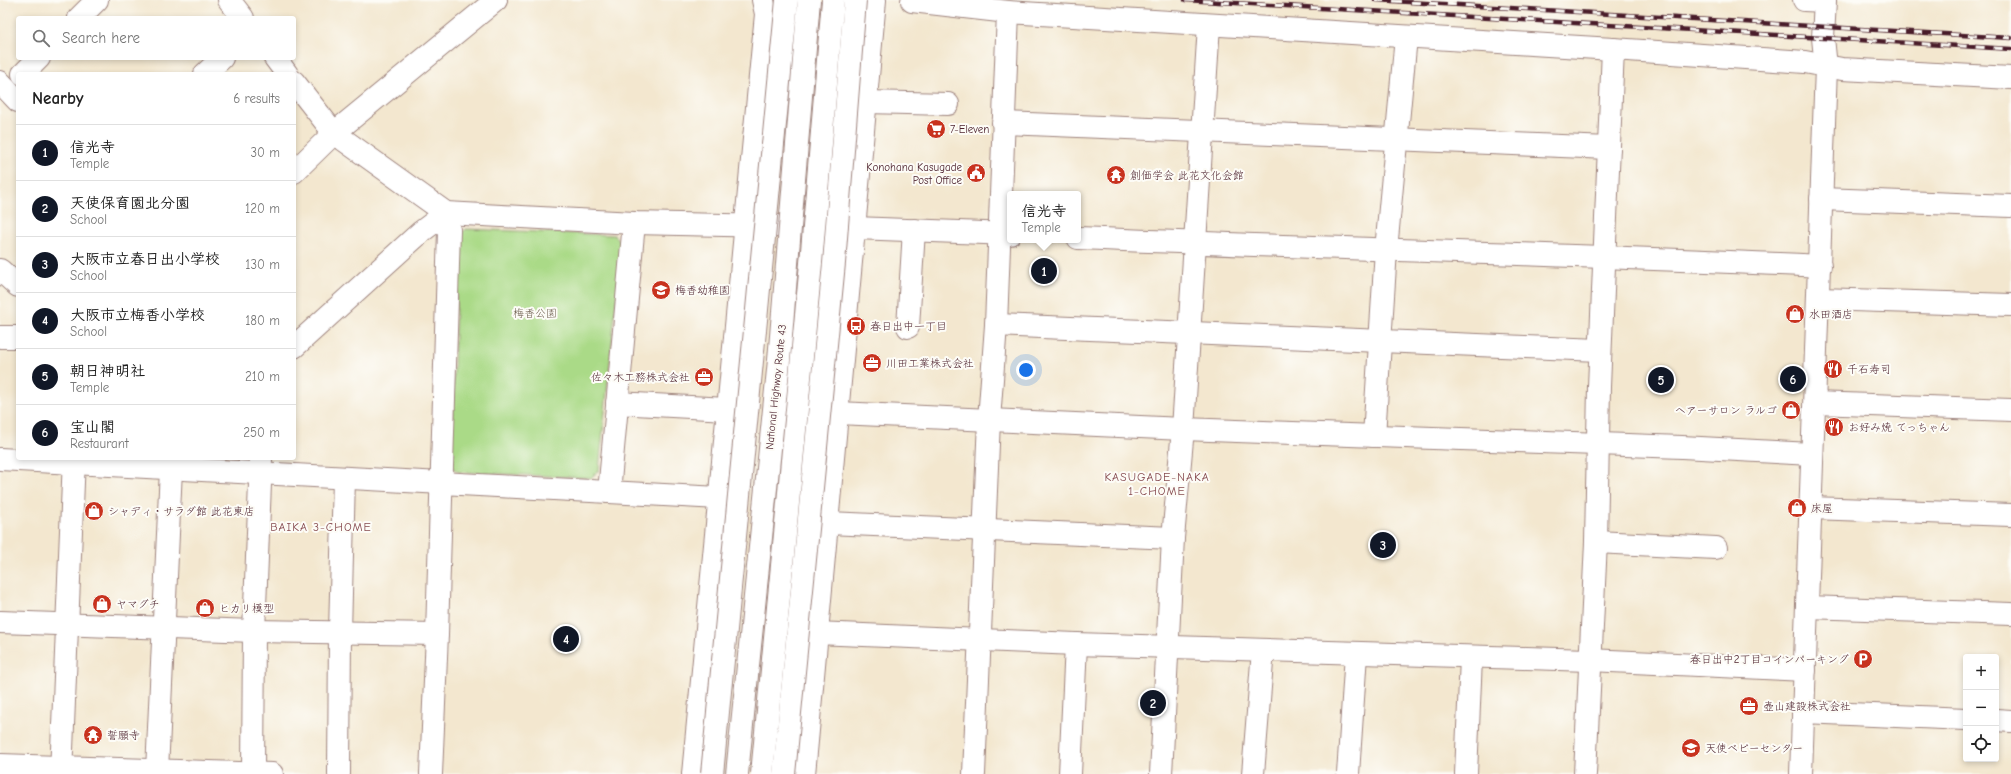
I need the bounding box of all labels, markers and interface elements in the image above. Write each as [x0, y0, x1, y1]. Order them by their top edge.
search box [16, 16, 296, 60]
icon: search [30, 27, 52, 49]
text: Search here [62, 29, 140, 47]
text: Nearby [32, 89, 83, 108]
text: 6 results [233, 91, 280, 106]
supermarket icon: 7-Eleven [925, 118, 947, 140]
place label: 7-Eleven [950, 123, 989, 136]
text: 信光寺 [70, 138, 115, 156]
text: 1 [42, 145, 48, 160]
text: 30 m [250, 145, 280, 160]
text: Temple [70, 156, 109, 171]
place label: Konohana Kasugade Post Office [866, 161, 962, 187]
public building icon: Konohana Kasugade Post Office [965, 162, 987, 184]
temple icon: 創価学会 此花文化会館 [1105, 164, 1127, 186]
place label: 創価学会 此花文化会館 [1130, 169, 1244, 182]
popup [1007, 191, 1081, 243]
text: 天使保育園北分園 [70, 194, 190, 212]
text: 2 [42, 201, 48, 216]
text: 120 m [245, 201, 280, 216]
text: 信光寺 [1021, 202, 1067, 220]
text: School [70, 212, 107, 227]
text: Temple [1021, 220, 1061, 235]
text: 大阪市立春日出小学校 [70, 250, 220, 268]
pin: 1 [1031, 256, 1057, 286]
text: 3 [42, 257, 48, 272]
text: 130 m [245, 257, 280, 272]
text: School [70, 268, 107, 283]
school or university icon: 梅香幼稚園 [650, 279, 672, 301]
place label: 梅香幼稚園 [675, 284, 730, 297]
shop icon: 水田酒店 [1784, 303, 1806, 325]
text: 大阪市立梅香小学校 [70, 306, 205, 324]
park label: 梅香公園 [513, 307, 557, 320]
place label: 水田酒店 [1809, 308, 1853, 321]
text: 4 [42, 313, 48, 328]
text: 180 m [245, 313, 280, 328]
bus stop icon: 春日出中一丁目 [845, 315, 867, 337]
place label: 春日出中一丁目 [870, 320, 947, 333]
text: School [70, 324, 107, 339]
street label: National Highway Route 43 [763, 324, 789, 450]
office icon: 川田工業株式会社 [861, 352, 883, 374]
place label: 川田工業株式会社 [886, 357, 974, 370]
restaurant icon: 千石寿司 [1822, 358, 1844, 380]
your location [1016, 360, 1036, 380]
text: 朝日神明社 [70, 362, 145, 380]
place label: 千石寿司 [1847, 363, 1891, 376]
pin: 6 [1780, 364, 1806, 394]
pin: 5 [1648, 365, 1674, 395]
office icon: 佐々木工務株式会社 [693, 366, 715, 388]
text: 5 [42, 369, 48, 384]
text: 210 m [245, 369, 280, 384]
place label: 佐々木工務株式会社 [591, 371, 690, 384]
text: Temple [70, 380, 109, 395]
shop icon: ヘアーサロン ラルゴ [1780, 399, 1802, 421]
place label: ヘアーサロン ラルゴ [1675, 404, 1777, 417]
restaurant icon: お好み焼 てっちゃん [1823, 416, 1845, 438]
text: 宝山閣 [70, 418, 115, 436]
place label: お好み焼 てっちゃん [1848, 421, 1950, 434]
text: 6 [42, 425, 48, 440]
text: 250 m [243, 425, 280, 440]
text: Restaurant [70, 436, 129, 451]
district label: KASUGADE-NAKA 1-CHOME [1104, 470, 1210, 498]
shop icon: 床屋 [1786, 497, 1808, 519]
shop icon: シャディ・サラダ館 此花東店 [83, 500, 105, 522]
place label: 床屋 [1811, 502, 1833, 515]
place label: シャディ・サラダ館 此花東店 [108, 505, 255, 518]
district label: BAIKA 3-CHOME [270, 520, 372, 534]
pin: 3 [1370, 530, 1396, 560]
shop icon: ヤマグチ [91, 593, 113, 615]
shop icon: ヒカリ模型 [194, 597, 216, 619]
place label: ヤマグチ [116, 598, 160, 611]
place label: ヒカリ模型 [219, 602, 274, 615]
pin: 4 [553, 624, 579, 654]
parking icon: 春日出中2丁目コインパーキング [1852, 648, 1874, 670]
place label: 春日出中2丁目コインパーキング [1690, 653, 1849, 666]
map controls [1963, 654, 1999, 762]
button: + [1963, 654, 1999, 690]
pin: 2 [1140, 688, 1166, 718]
button: − [1963, 690, 1999, 726]
office icon: 壺山建設株式会社 [1738, 695, 1760, 717]
place label: 壺山建設株式会社 [1763, 700, 1851, 713]
temple icon: 誓願寺 [82, 724, 104, 746]
button: locate [1963, 726, 1999, 762]
place label: 誓願寺 [107, 729, 140, 742]
school or university icon: 天使ベビーセンター [1680, 737, 1702, 759]
place label: 天使ベビーセンター [1705, 742, 1803, 755]

